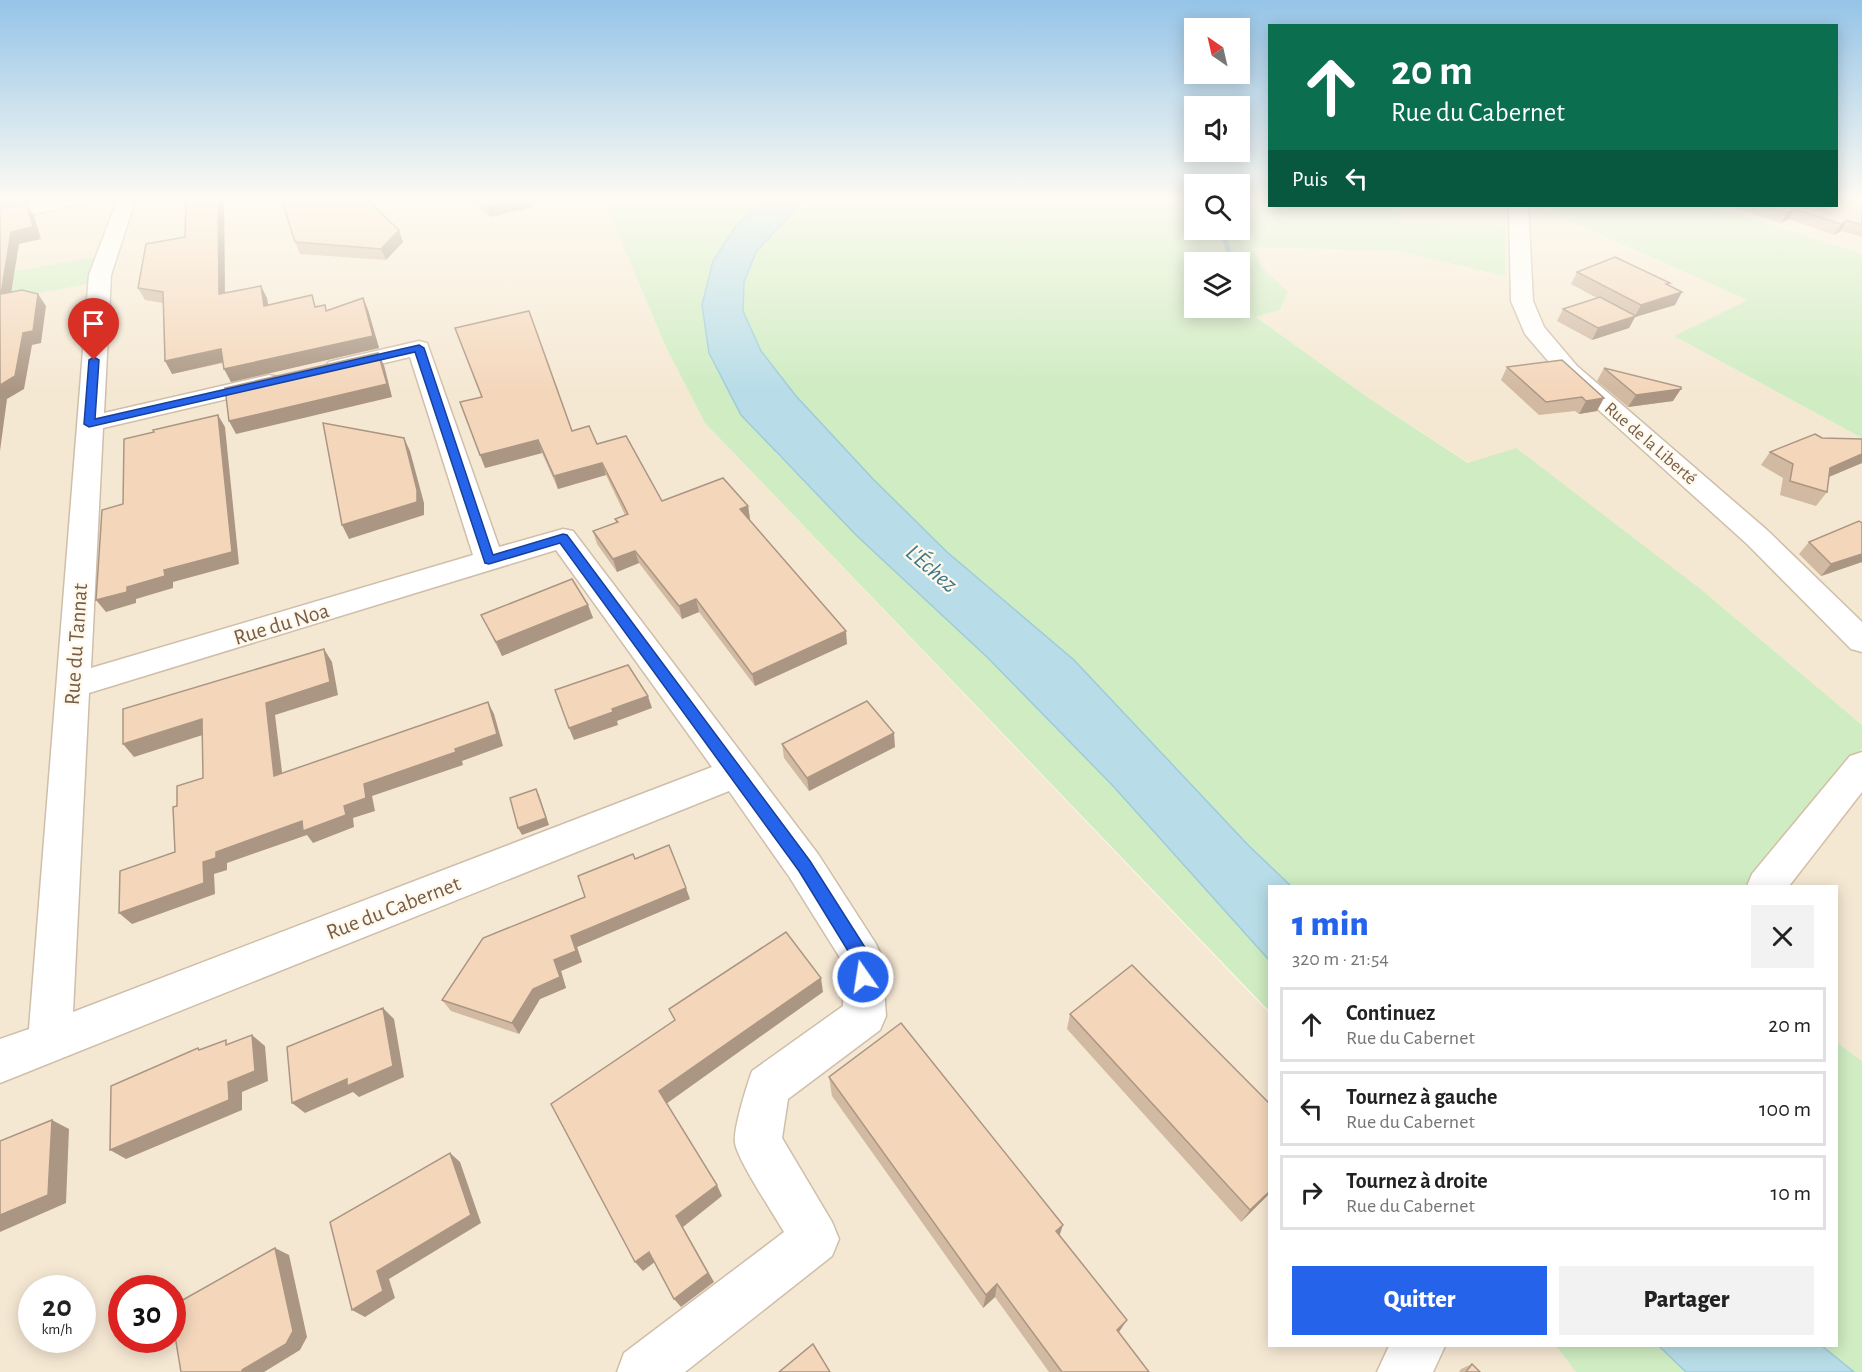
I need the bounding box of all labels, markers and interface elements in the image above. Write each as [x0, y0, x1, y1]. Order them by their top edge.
north arrow [1184, 18, 1250, 84]
map controls [1184, 18, 1250, 318]
icon: ahead [1292, 48, 1370, 126]
text: 20 m [1391, 50, 1473, 92]
button: sound [1184, 96, 1250, 162]
text: Rue du Cabernet [1391, 99, 1565, 126]
icon: left [1340, 162, 1373, 195]
text: Puis [1292, 168, 1328, 190]
button: search [1184, 174, 1250, 240]
button: layers [1184, 252, 1250, 318]
pin [68, 298, 119, 360]
icon: arrive [77, 307, 110, 340]
street label: Rue de la Liberté [1601, 399, 1700, 488]
water label: L'Échez [901, 539, 963, 598]
street label: Rue du Tannat [61, 582, 91, 706]
street label: Rue du Noa [231, 599, 332, 649]
street label: Rue du Cabernet [323, 872, 463, 944]
button: close [1751, 905, 1814, 968]
text: 1 min [1292, 906, 1369, 942]
position arrow [831, 945, 895, 1009]
text: 320 m · 21:54 [1292, 949, 1389, 969]
text: Continuez [1346, 1002, 1435, 1024]
icon: ahead [1295, 1008, 1328, 1041]
text: 20 m [1768, 1014, 1811, 1036]
text: Rue du Cabernet [1346, 1028, 1475, 1048]
text: Tournez à gauche [1346, 1086, 1497, 1108]
icon: left [1295, 1092, 1328, 1125]
text: 100 m [1759, 1098, 1811, 1120]
text: Rue du Cabernet [1346, 1112, 1475, 1132]
text: Tournez à droite [1346, 1170, 1488, 1192]
icon: right [1295, 1176, 1328, 1209]
text: 10 m [1771, 1182, 1811, 1204]
text: Rue du Cabernet [1346, 1196, 1475, 1216]
button: Quitter [1292, 1266, 1547, 1335]
button: Partager [1559, 1266, 1814, 1335]
speed limit sign: 30 [108, 1275, 186, 1353]
text: 20 [42, 1292, 72, 1322]
text: km/h [42, 1322, 72, 1337]

